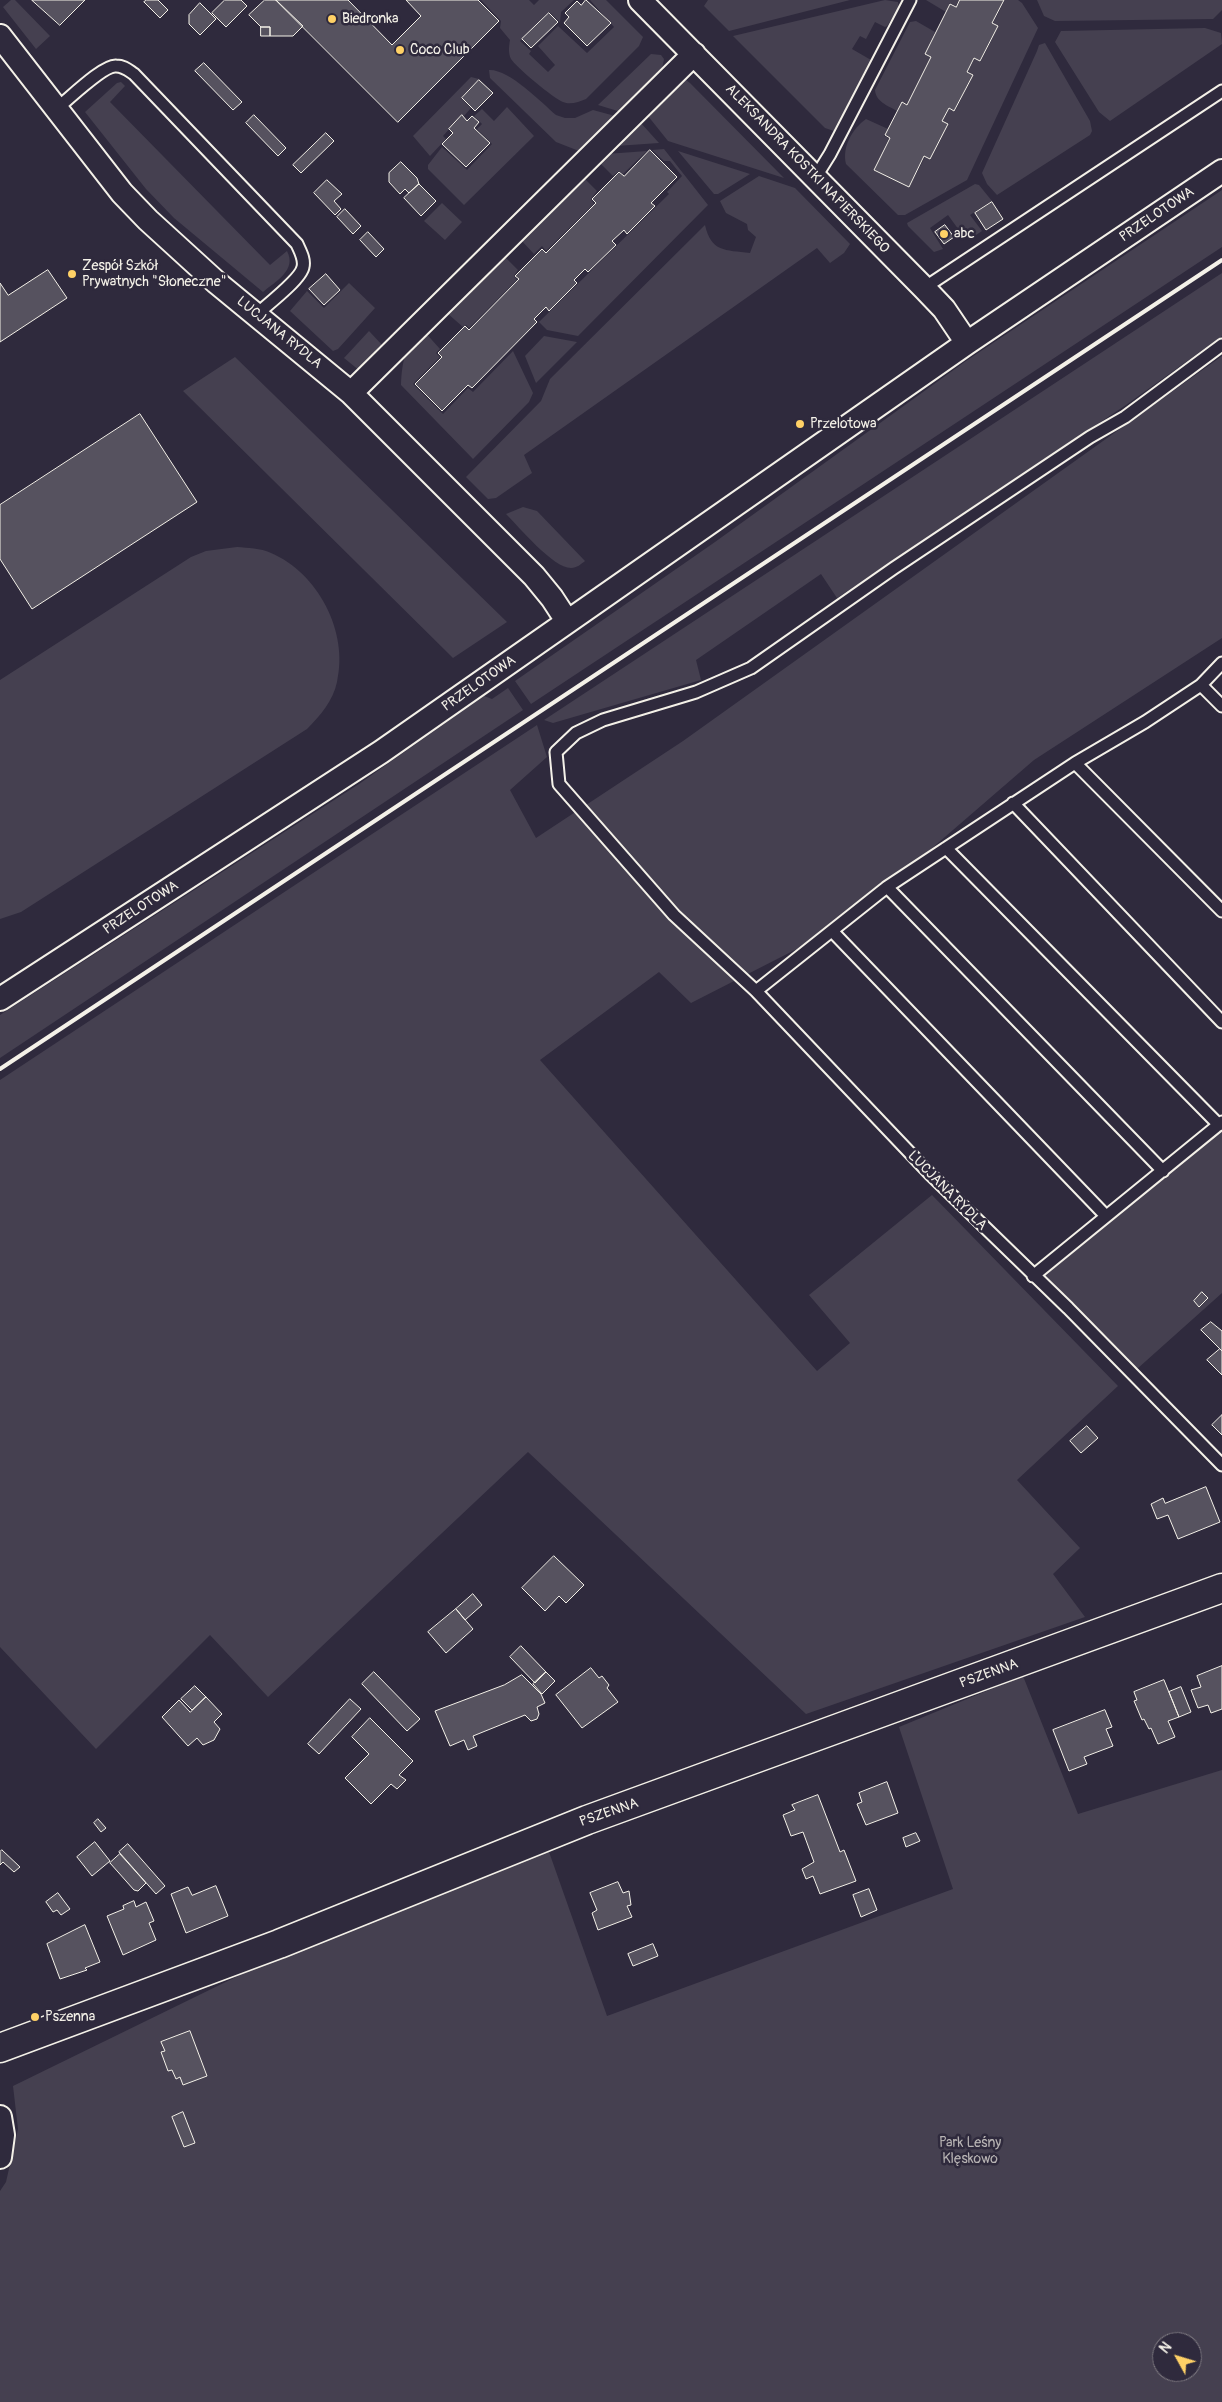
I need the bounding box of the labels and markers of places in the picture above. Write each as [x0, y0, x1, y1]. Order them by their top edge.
place label: Biedronka [342, 11, 399, 27]
marker: Biedronka [326, 13, 338, 25]
place label: Coco Club [410, 42, 470, 58]
marker: Coco Club [394, 44, 406, 56]
place label: abc [954, 226, 974, 242]
marker: abc [938, 228, 950, 240]
place label: Zespół Szkół Prywatnych "Słoneczne" [82, 258, 226, 290]
marker: Zespół Szkół Prywatnych "Słoneczne" [66, 268, 78, 280]
place label: Przelotowa [810, 416, 876, 432]
marker: Przelotowa [794, 418, 806, 430]
place label: Pszenna [45, 2009, 95, 2025]
marker: Pszenna [29, 2011, 41, 2023]

